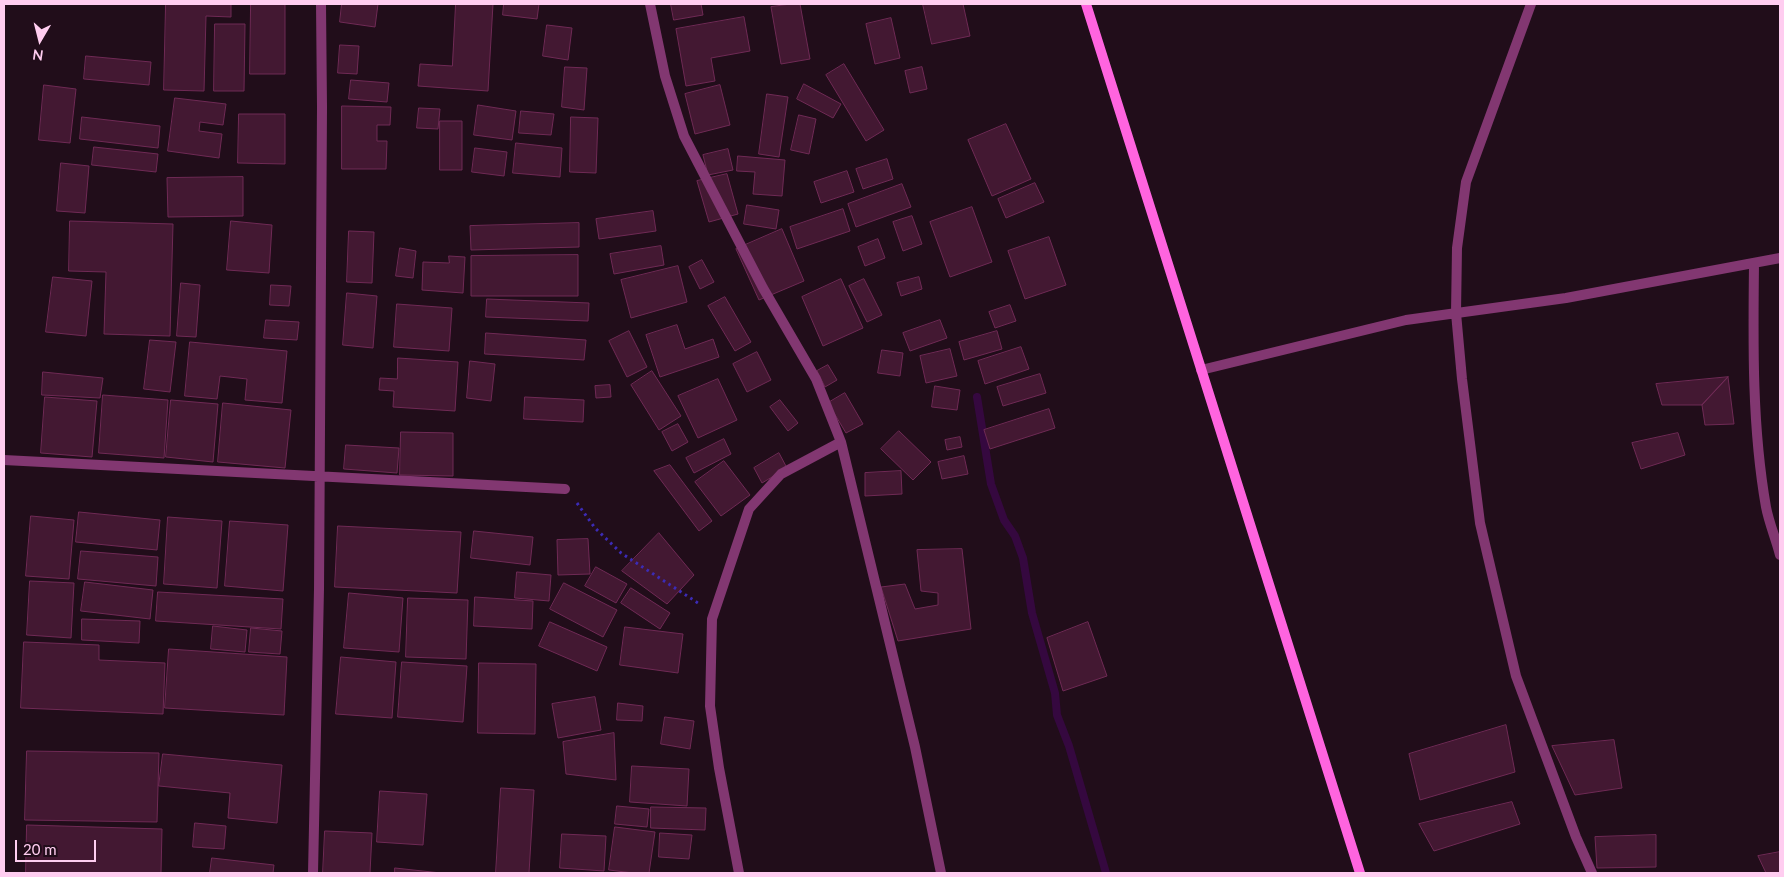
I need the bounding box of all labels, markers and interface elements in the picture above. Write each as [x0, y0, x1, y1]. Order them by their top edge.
north arrow [15, 15, 65, 65]
text: N [31, 46, 44, 65]
scale bar [18, 830, 99, 862]
text: 20 m [23, 840, 57, 858]

